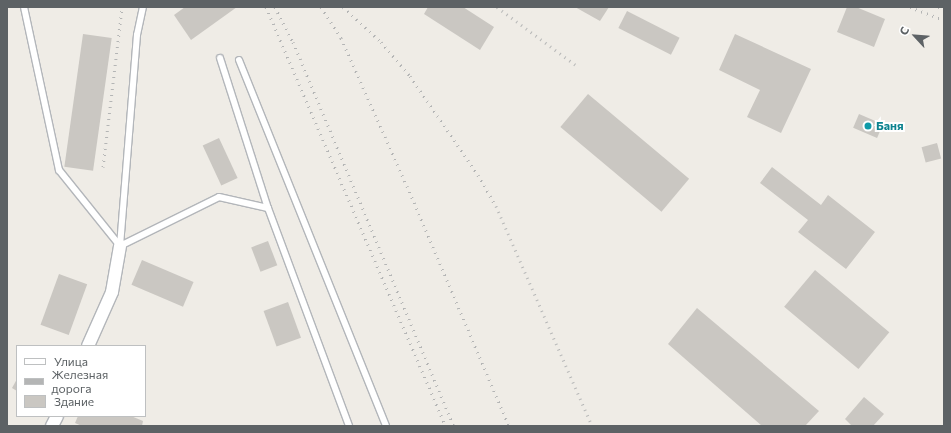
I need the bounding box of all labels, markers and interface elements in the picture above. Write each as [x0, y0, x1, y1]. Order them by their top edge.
north arrow [895, 16, 935, 56]
text: С [896, 24, 911, 37]
place label: Баня [876, 119, 904, 133]
marker: Баня [863, 121, 873, 131]
legend [16, 345, 146, 417]
text: Улица [54, 354, 88, 368]
text: Железная дорога [52, 367, 108, 395]
text: Здание [54, 394, 94, 408]

